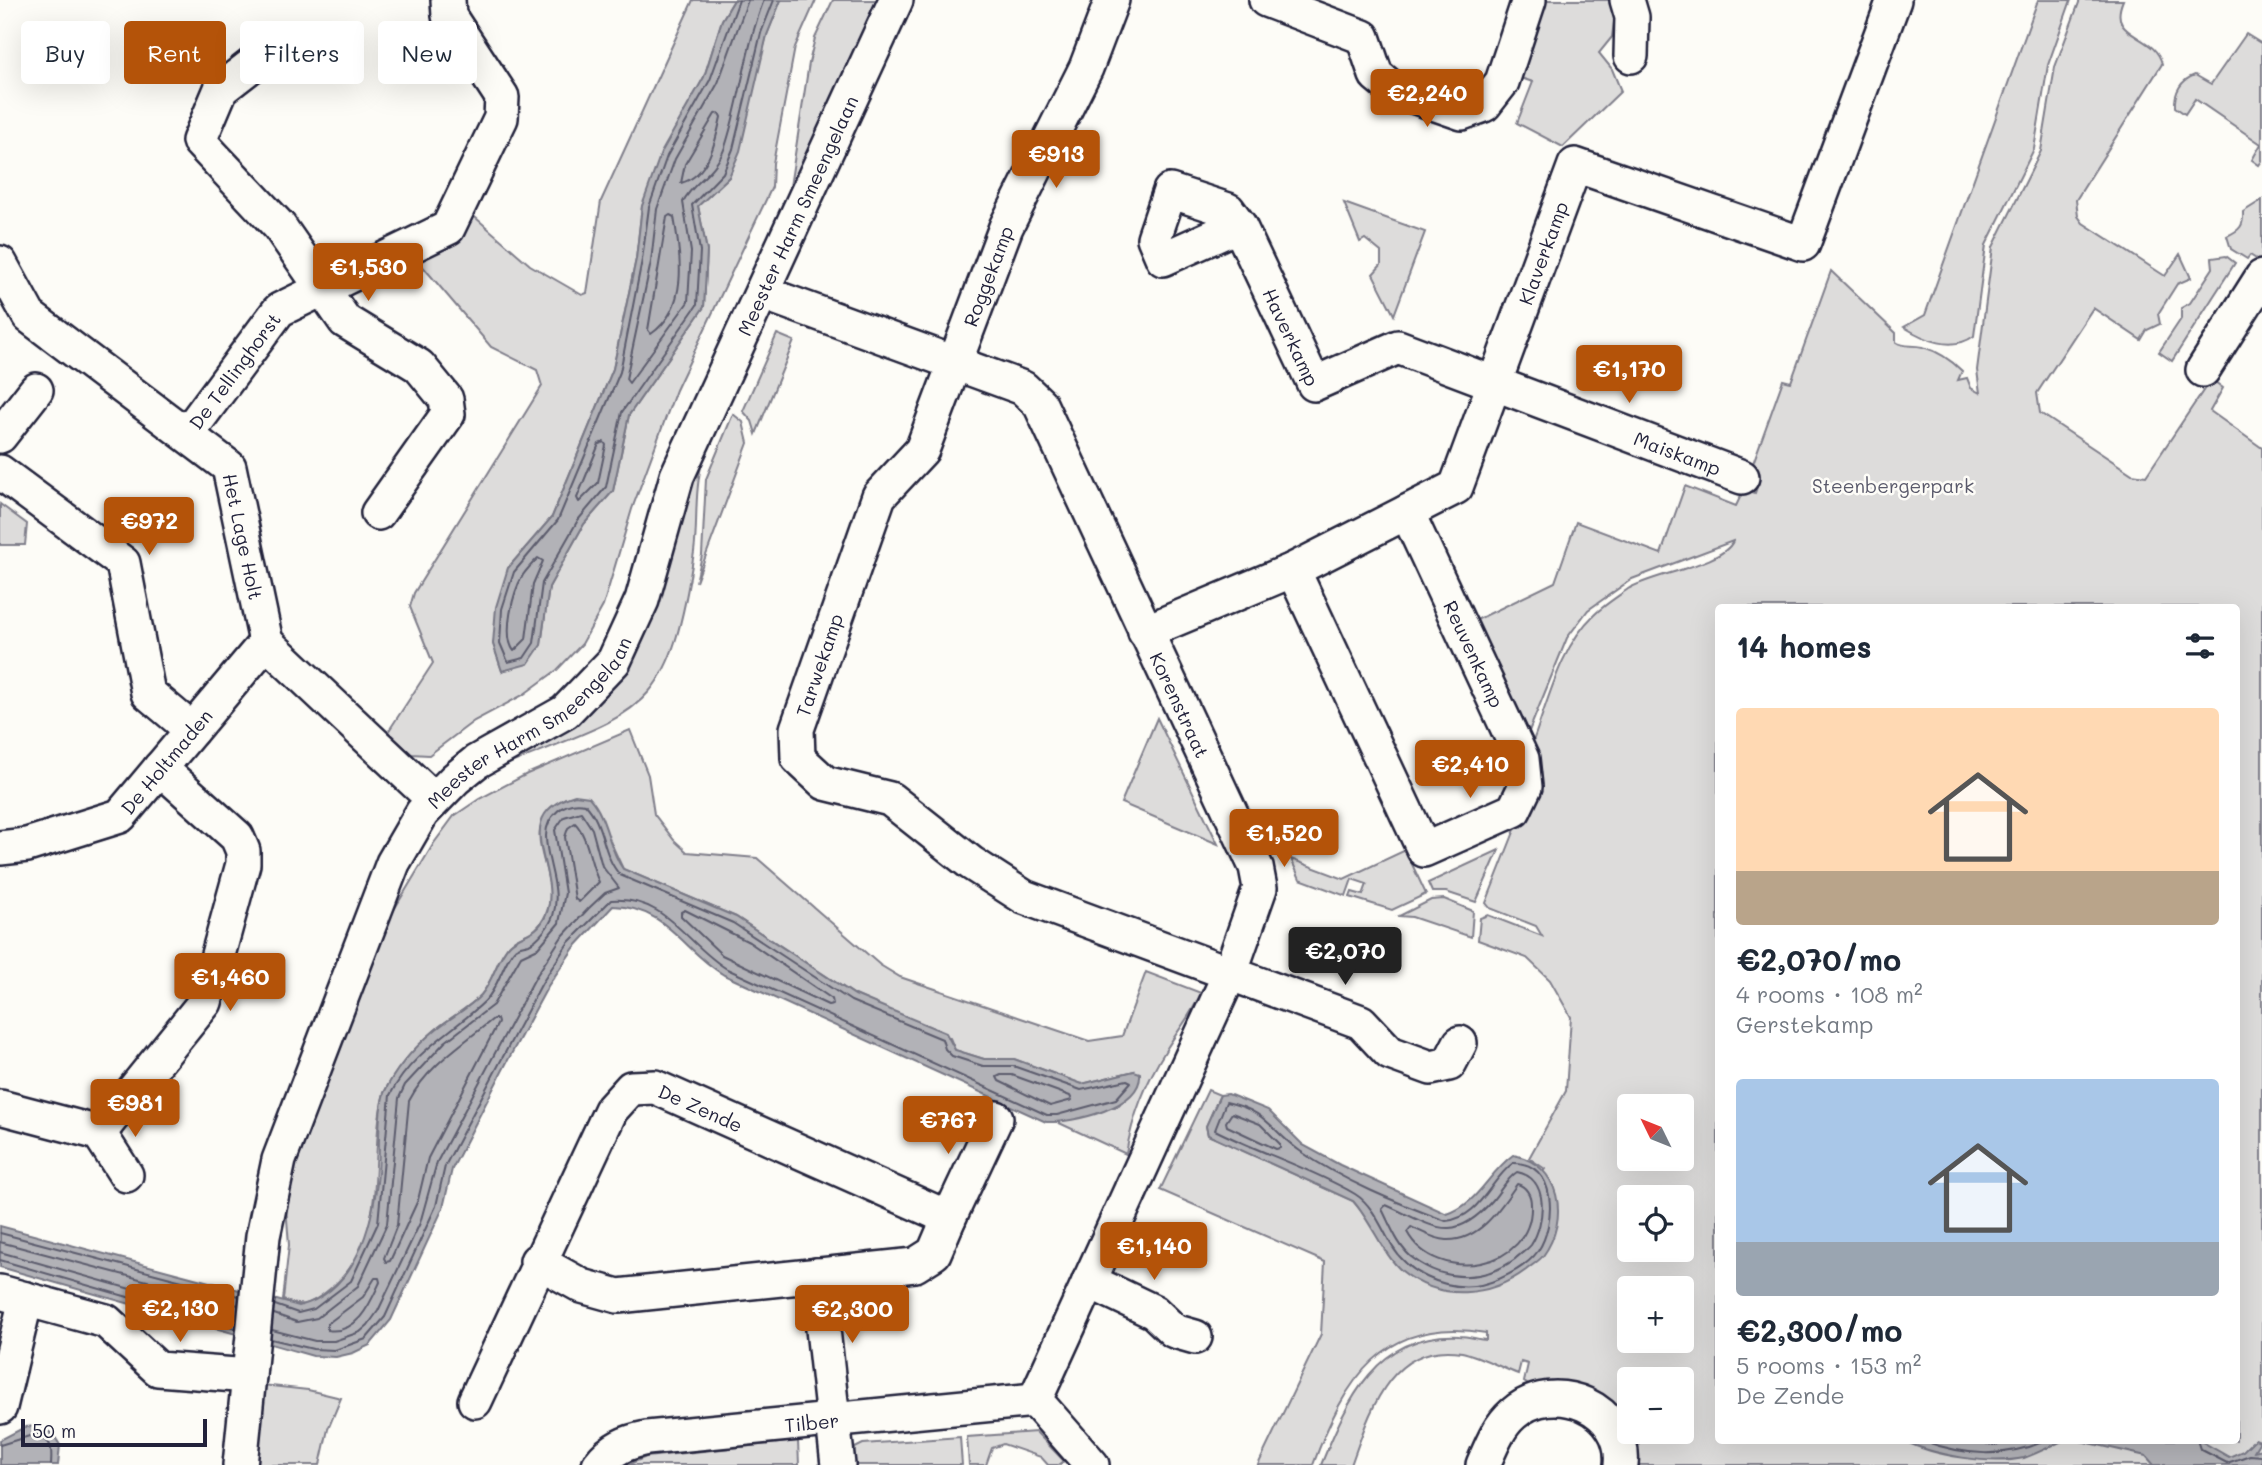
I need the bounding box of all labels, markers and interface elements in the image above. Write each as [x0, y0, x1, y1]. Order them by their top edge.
chip: Buy [21, 21, 110, 84]
chip: Rent [124, 21, 226, 84]
chip: Filters [240, 21, 364, 84]
chip: New [378, 21, 477, 84]
pin: €2,240 [1370, 69, 1484, 129]
text: €2,240 [1387, 77, 1467, 107]
street label: Meester Harm Smeengelaan [731, 91, 863, 339]
pin: €913 [1015, 130, 1097, 190]
text: €913 [1028, 138, 1084, 168]
street label: Klaverkamp [1512, 198, 1573, 308]
street label: Roggekamp [957, 222, 1019, 330]
pin: €1,530 [311, 244, 425, 303]
text: €1,530 [329, 251, 407, 281]
street label: Haverkamp [1258, 284, 1326, 390]
street label: De Tellinghorst [183, 307, 286, 434]
pin: €1,170 [1572, 346, 1686, 405]
text: €1,170 [1592, 353, 1666, 383]
street label: Maiskamp [1631, 425, 1725, 480]
street label: Het Lage Holt [218, 471, 269, 602]
park label: Steenbergerpark [1812, 473, 1974, 498]
pin: €972 [108, 498, 190, 557]
text: €972 [120, 505, 178, 535]
street label: Reuvenkamp [1438, 596, 1510, 712]
street label: Tarwekamp [790, 610, 848, 720]
text: 14 homes [1736, 626, 1872, 666]
icon: filters [2181, 627, 2219, 665]
street label: Meester Harm Smeengelaan [421, 632, 636, 813]
street label: Korenstraat [1145, 648, 1216, 762]
street label: De Holtmaden [114, 703, 217, 819]
pin: €2,410 [1413, 740, 1527, 800]
text: €2,410 [1431, 748, 1509, 778]
icon: home [1915, 754, 2041, 880]
pin: €1,520 [1227, 810, 1341, 869]
text: €1,520 [1246, 817, 1322, 847]
pin: €2,070 [1288, 928, 1402, 987]
text: €2,070 [1305, 935, 1385, 965]
text: €2,070/mo [1736, 939, 1901, 979]
pin: €1,460 [173, 954, 287, 1013]
text: €1,460 [190, 961, 270, 991]
text: 4 rooms · 108 m² [1736, 979, 1923, 1009]
text: Gerstekamp [1736, 1009, 1873, 1039]
street label: De Zende [655, 1078, 747, 1137]
pin: €981 [94, 1080, 176, 1139]
text: €981 [107, 1087, 163, 1117]
north arrow [1617, 1094, 1694, 1171]
map controls [1617, 1094, 1694, 1444]
pin: €767 [907, 1096, 989, 1156]
text: €767 [919, 1104, 977, 1134]
icon: home [1915, 1125, 2041, 1251]
button: locate [1617, 1185, 1694, 1262]
pin: €1,140 [1097, 1222, 1211, 1282]
text: €1,140 [1116, 1230, 1192, 1260]
button: + [1617, 1276, 1694, 1353]
pin: €2,130 [123, 1284, 237, 1344]
pin: €2,300 [795, 1286, 909, 1345]
text: €2,130 [141, 1292, 219, 1322]
text: €2,300 [811, 1293, 893, 1323]
text: €2,300/mo [1736, 1310, 1902, 1350]
text: 5 rooms · 153 m² [1736, 1350, 1921, 1380]
button: − [1617, 1367, 1694, 1444]
text: De Zende [1736, 1380, 1845, 1410]
street label: Tilber [783, 1407, 840, 1437]
scale bar [21, 1416, 206, 1448]
text: 50 m [32, 1418, 76, 1443]

